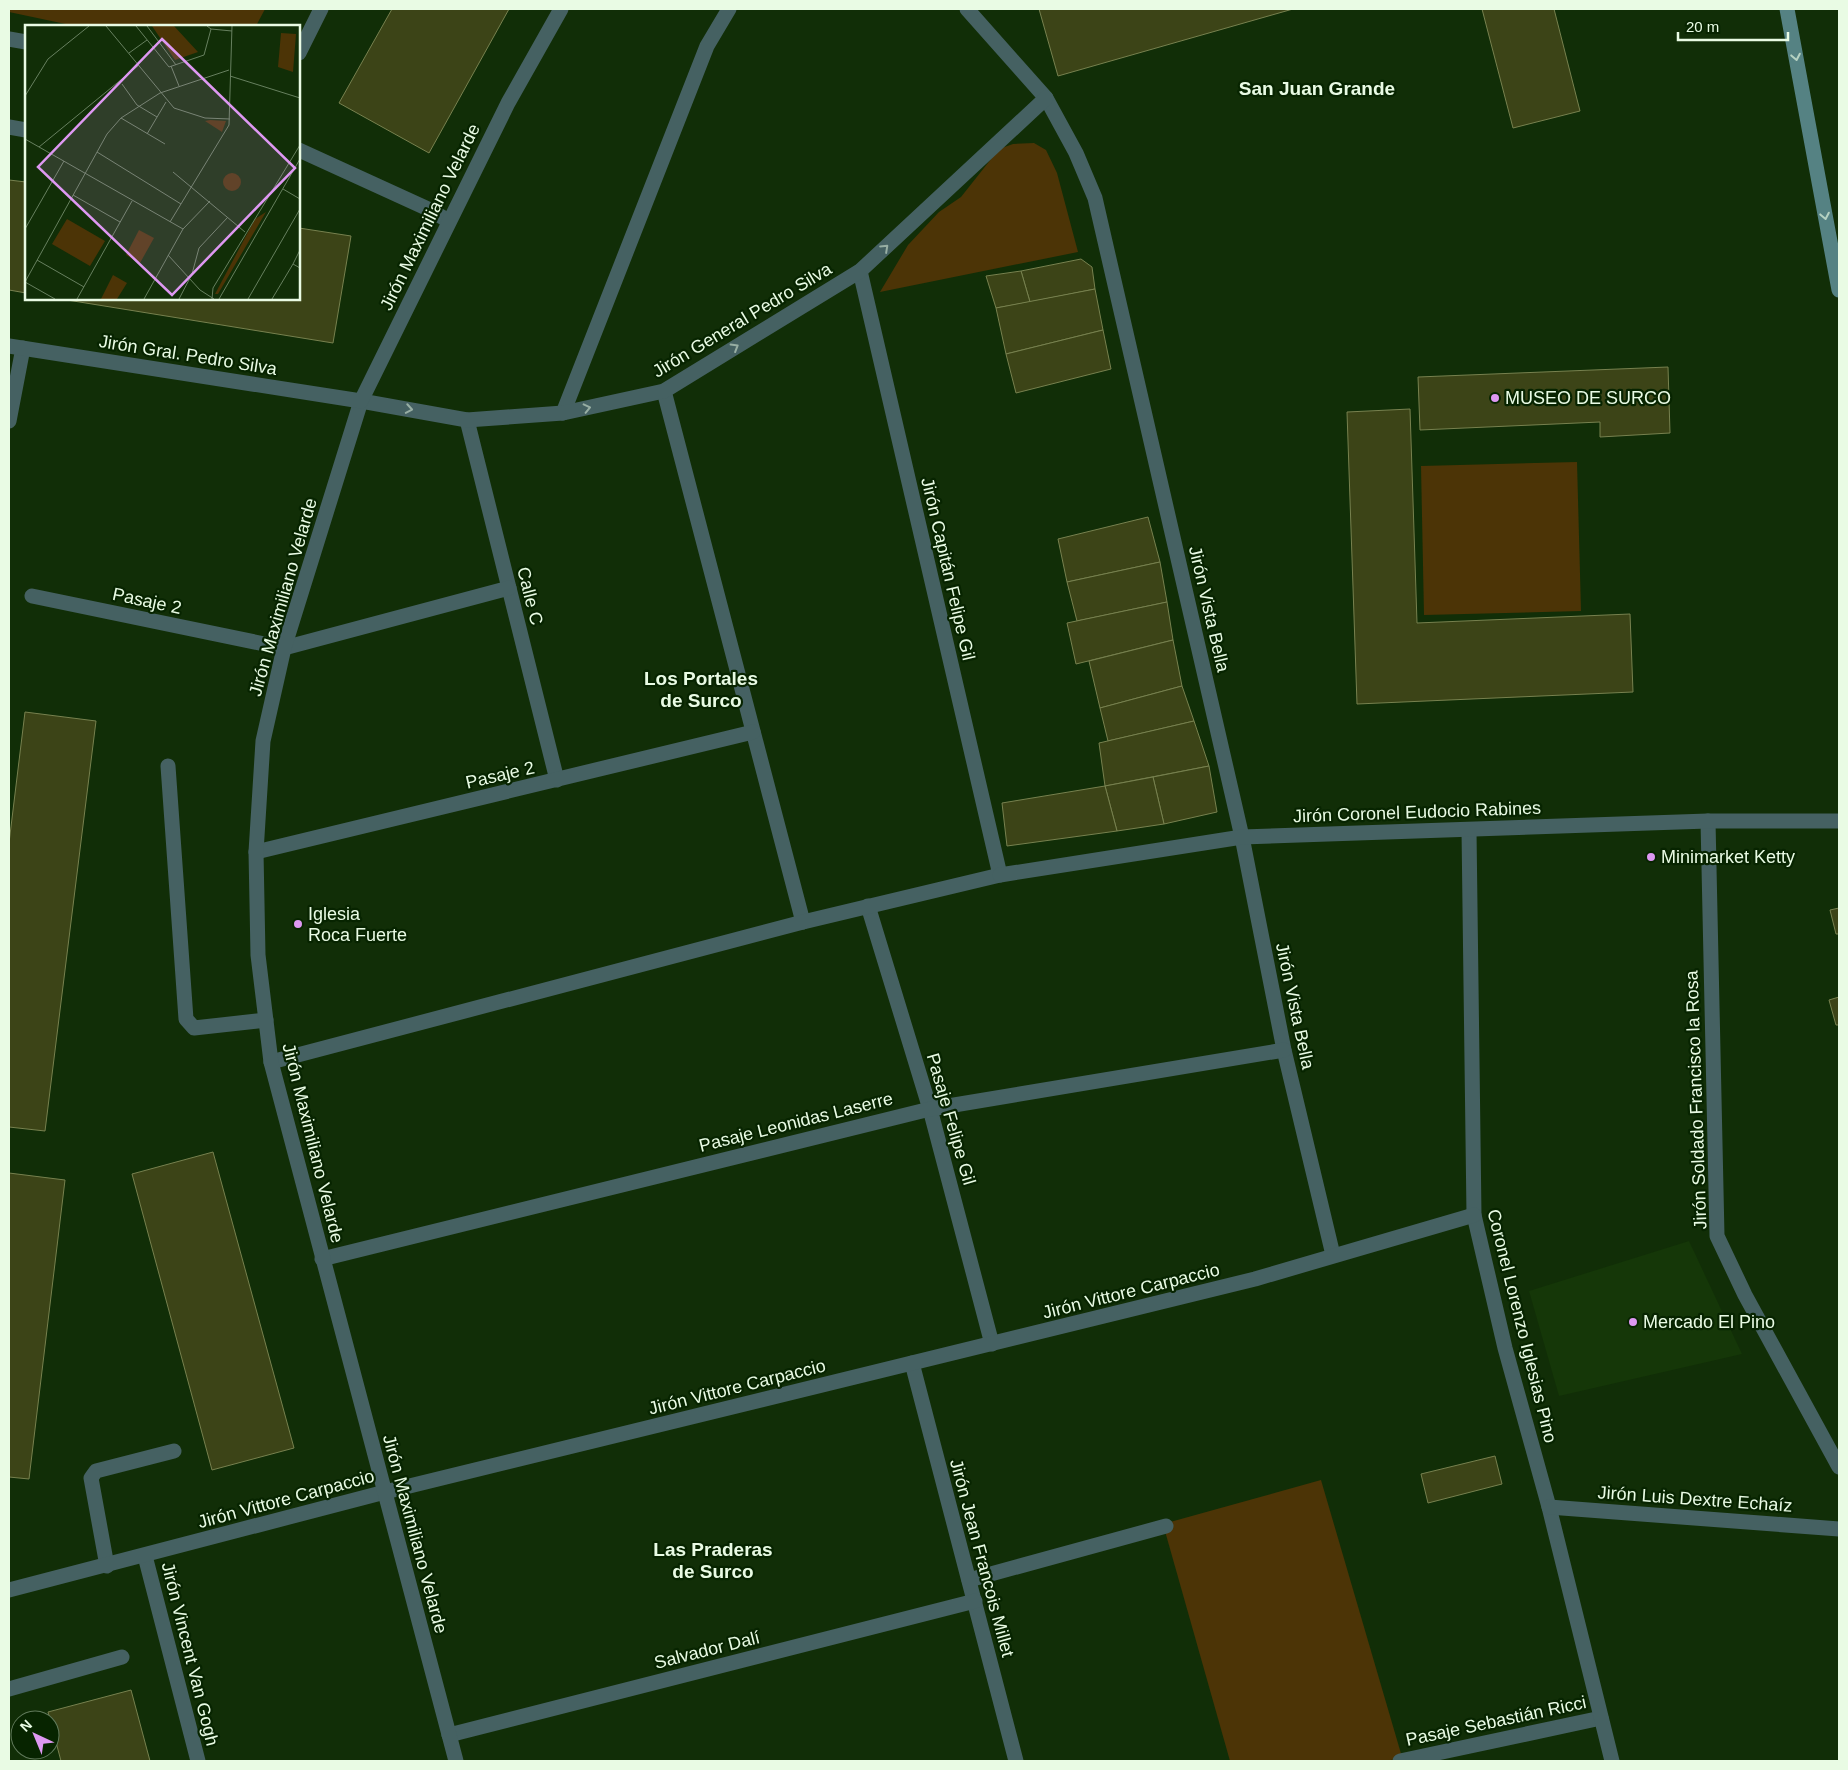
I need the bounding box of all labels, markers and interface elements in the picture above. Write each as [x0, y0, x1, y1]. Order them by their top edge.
scale bar [1678, 10, 1788, 42]
text: 20 m [1686, 18, 1719, 35]
inset map [25, 25, 300, 300]
one-way arrow [1790, 52, 1800, 61]
district label: San Juan Grande [1239, 78, 1395, 99]
street label: Jirón Maximiliano Velarde [376, 120, 484, 314]
one-way arrow [1820, 212, 1830, 221]
one-way arrow [879, 245, 888, 254]
street label: Jirón General Pedro Silva [649, 258, 836, 381]
street label: Jirón Gral. Pedro Silva [98, 331, 279, 379]
one-way arrow [730, 344, 739, 354]
place label: MUSEO DE SURCO [1505, 388, 1671, 408]
marker: MUSEO DE SURCO [1489, 392, 1501, 404]
one-way arrow [582, 403, 591, 414]
one-way arrow [404, 404, 413, 414]
street label: Jirón Capitán Felipe Gil [917, 476, 979, 662]
street label: Jirón Maximiliano Velarde [245, 496, 321, 698]
street label: Jirón Vista Bella [1185, 544, 1233, 675]
street label: Calle C [513, 565, 547, 627]
street label: Pasaje 2 [111, 584, 183, 618]
district label: Los Portales de Surco [644, 668, 758, 711]
street label: Pasaje 2 [464, 757, 536, 793]
street label: Jirón Coronel Eudocio Rabines [1293, 798, 1541, 826]
place label: Minimarket Ketty [1661, 847, 1795, 867]
marker: Minimarket Ketty [1645, 851, 1657, 863]
place label: Iglesia Roca Fuerte [308, 904, 407, 945]
marker: Iglesia Roca Fuerte [292, 918, 304, 930]
street label: Jirón Vista Bella [1272, 941, 1318, 1072]
street label: Jirón Soldado Francisco la Rosa [1681, 969, 1711, 1230]
street label: Jirón Maximiliano Velarde [278, 1041, 348, 1245]
street label: Pasaje Felipe Gil [923, 1051, 979, 1187]
street label: Pasaje Leonidas Laserre [697, 1088, 895, 1156]
street label: Coronel Lorenzo Iglesias Pino [1483, 1207, 1561, 1445]
street label: Jirón Vittore Carpaccio [1040, 1259, 1222, 1323]
place label: Mercado El Pino [1643, 1312, 1775, 1332]
marker: Mercado El Pino [1627, 1316, 1639, 1328]
street label: Jirón Vittore Carpaccio [646, 1355, 828, 1419]
street label: Jirón Maximiliano Velarde [379, 1432, 451, 1636]
street label: Jirón Jean Francois Millet [946, 1457, 1018, 1659]
street label: Jirón Vittore Carpaccio [196, 1466, 376, 1532]
street label: Jirón Luis Dextre Echaíz [1597, 1482, 1793, 1516]
district label: Las Praderas de Surco [653, 1539, 773, 1582]
street label: Jirón Vincent Van Gogh [157, 1560, 223, 1748]
street label: Salvador Dalí [652, 1627, 762, 1673]
street label: Pasaje Sebastián Ricci [1404, 1692, 1588, 1750]
north arrow [10, 1710, 60, 1760]
text: N [17, 1716, 35, 1735]

